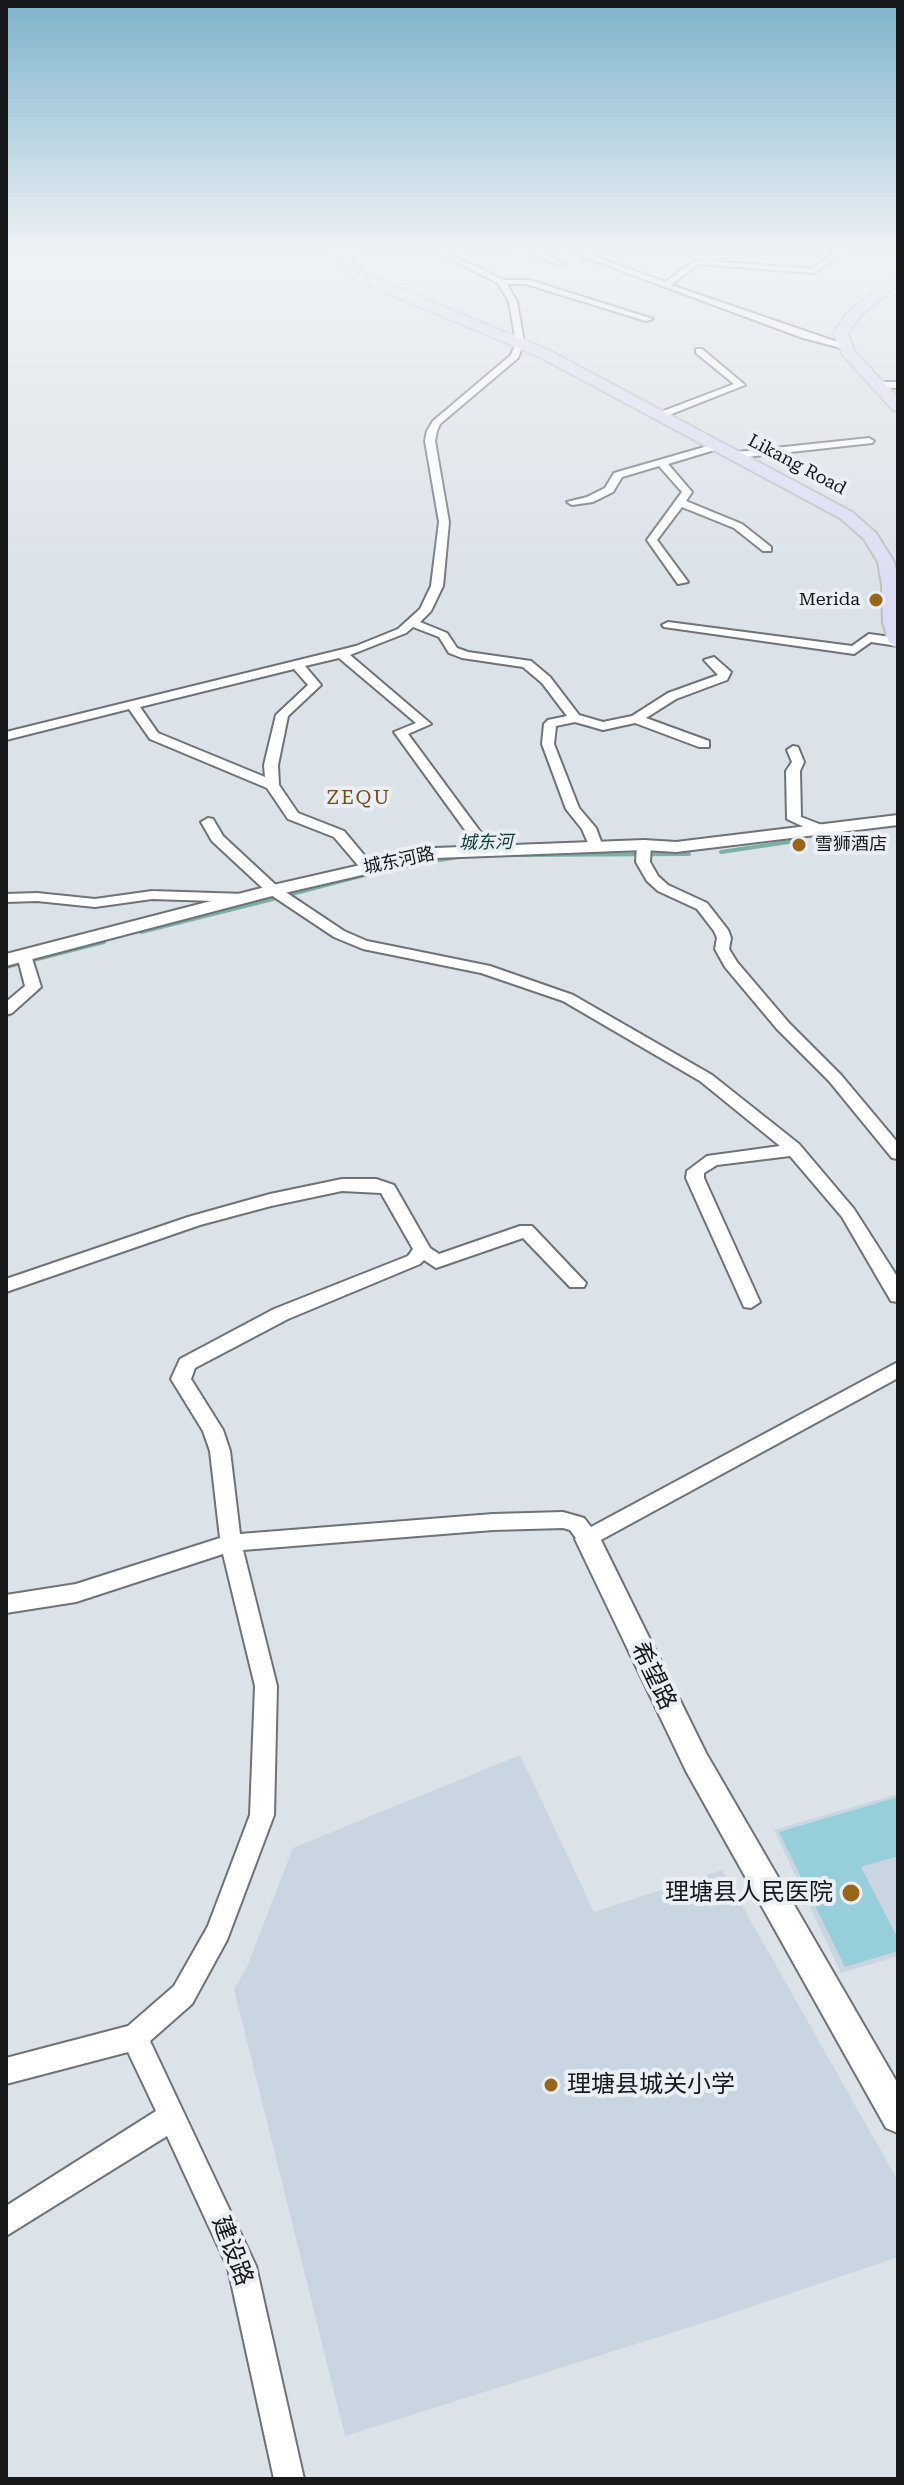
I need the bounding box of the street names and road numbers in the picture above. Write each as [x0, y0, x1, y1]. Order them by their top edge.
street label: Likang Road [744, 430, 850, 500]
street label: 城东河路 [362, 843, 436, 879]
street label: 希望路 [624, 1637, 682, 1715]
street label: 建设路 [206, 2212, 258, 2290]

